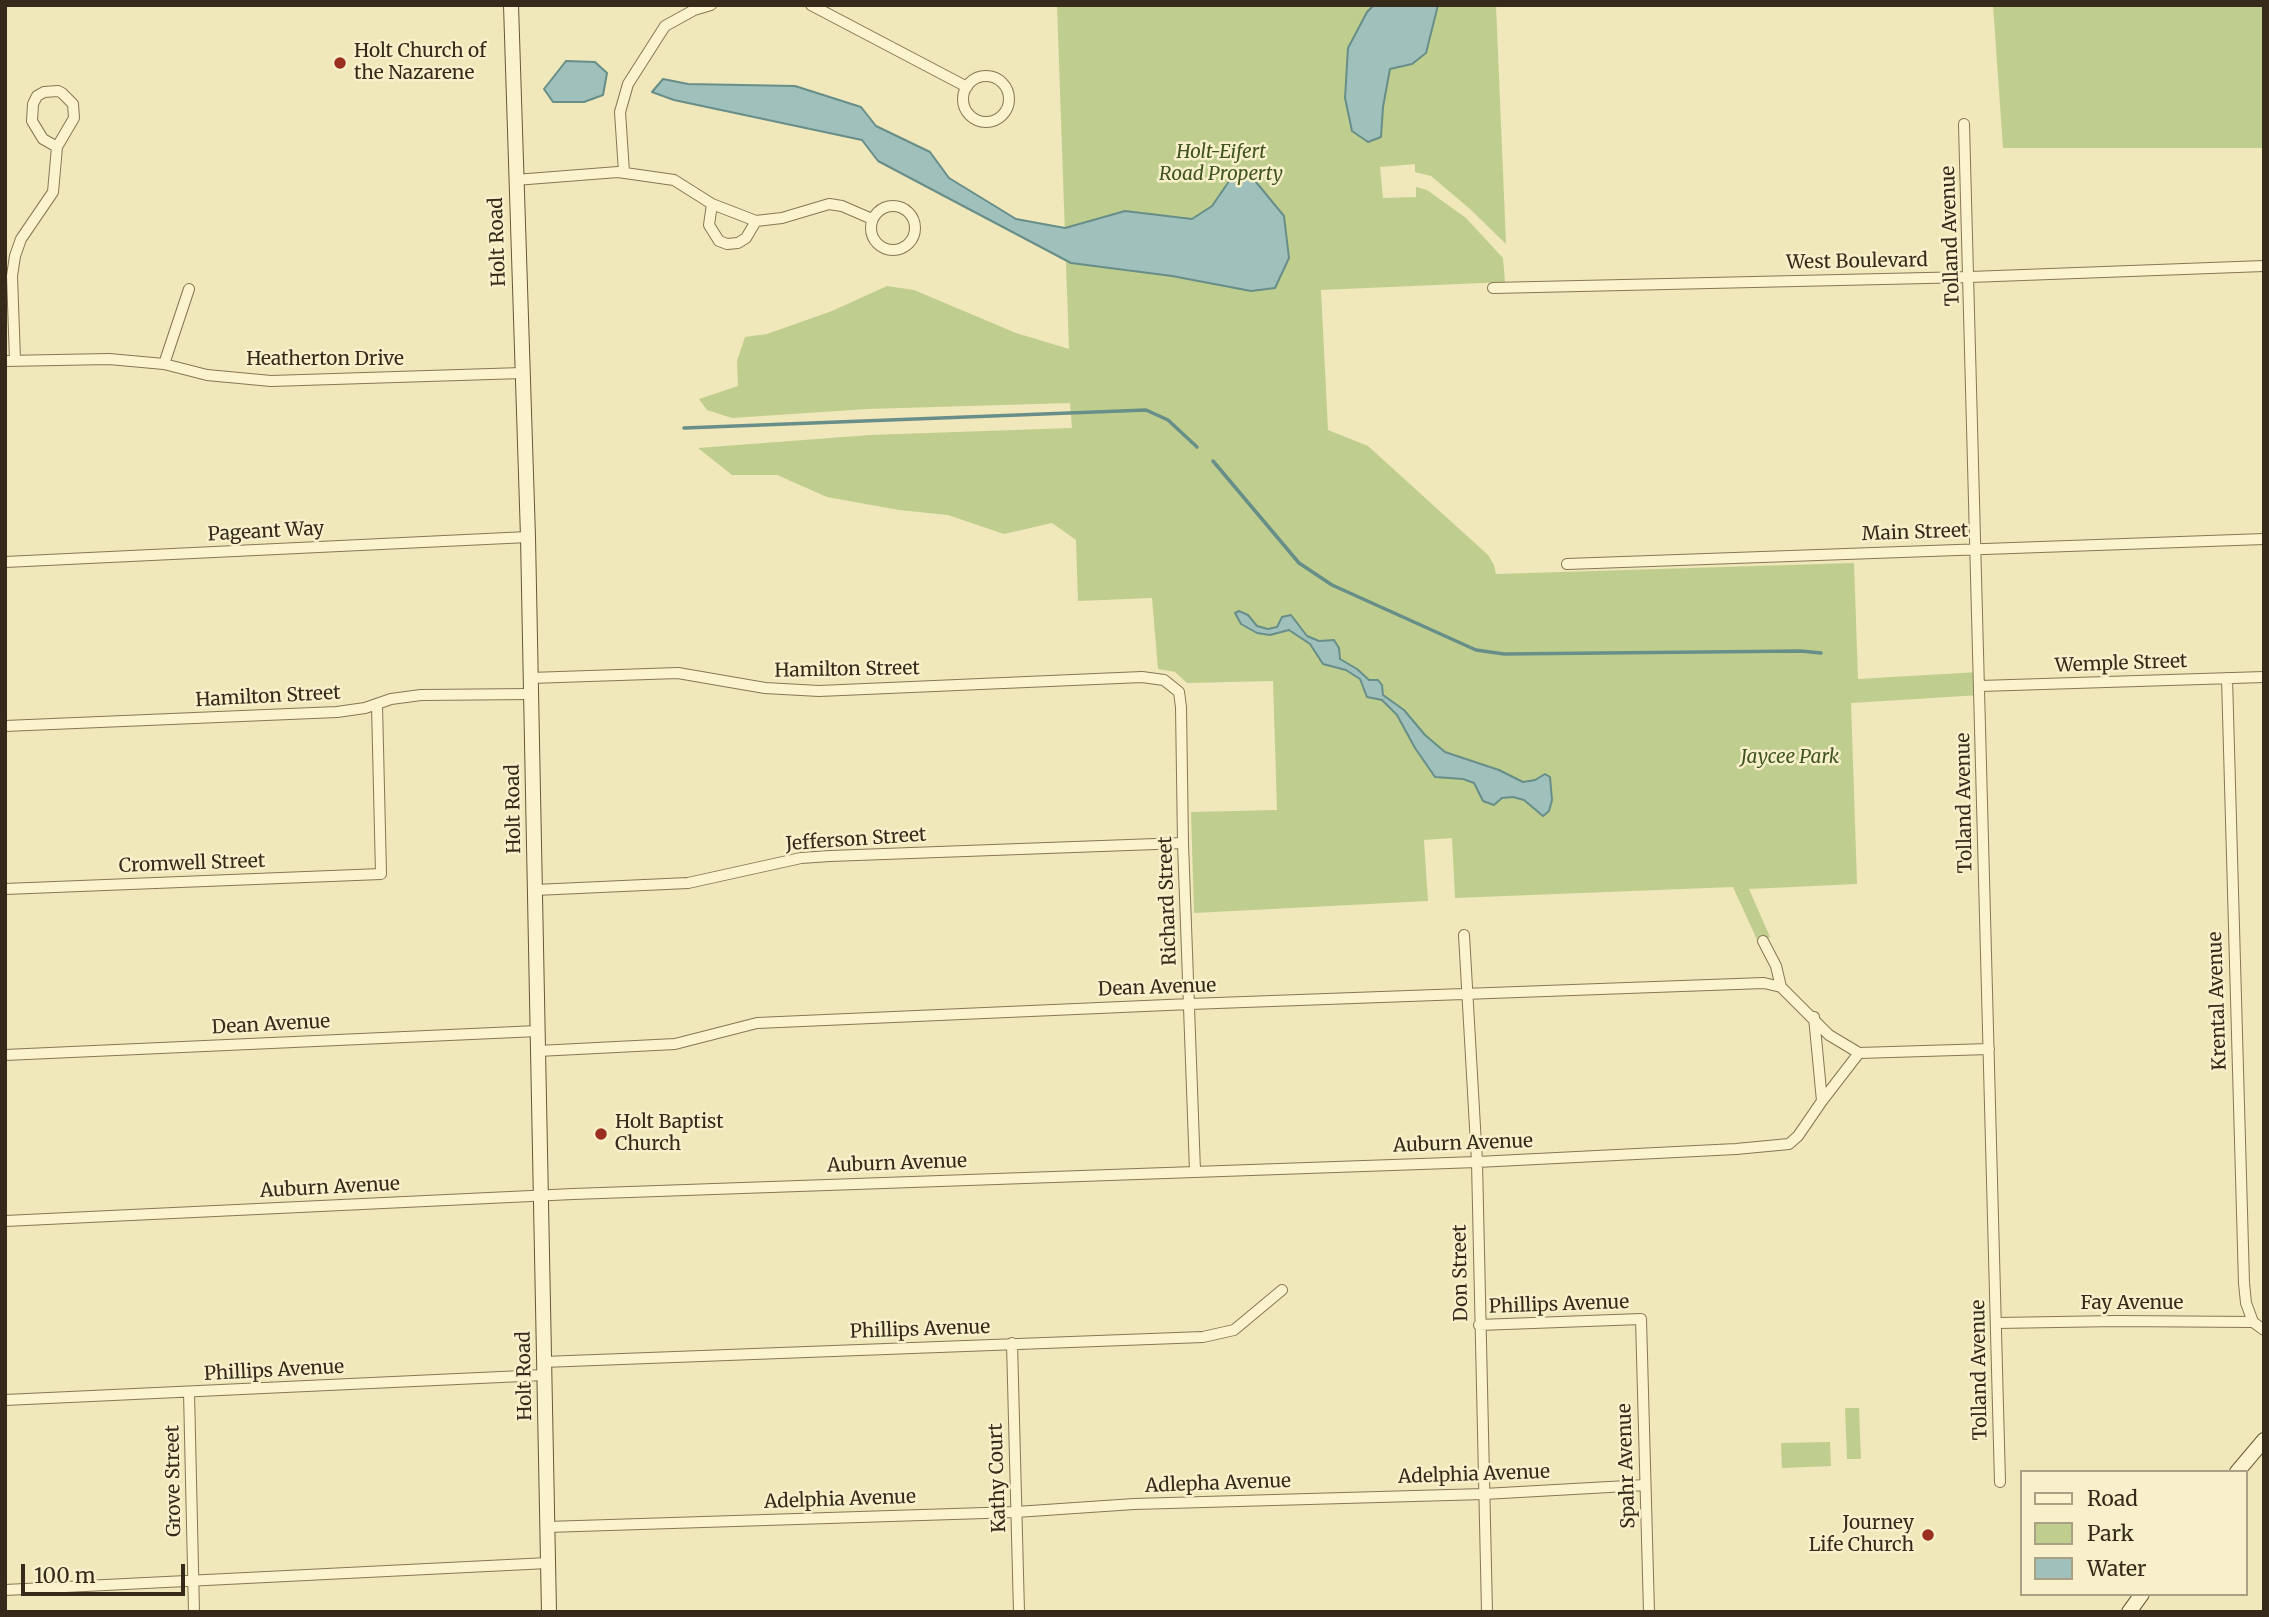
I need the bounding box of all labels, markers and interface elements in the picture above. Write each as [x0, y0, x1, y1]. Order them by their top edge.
place label: Holt Church of the Nazarene [354, 41, 486, 85]
marker: Holt Church of the Nazarene [332, 55, 348, 71]
park label: Holt-Eifert Road Property [1159, 142, 1283, 186]
street label: Tolland Avenue [1937, 165, 1965, 307]
street label: Holt Road [485, 197, 511, 287]
street label: West Boulevard [1786, 249, 1928, 275]
street label: Heatherton Drive [246, 349, 404, 371]
street label: Pageant Way [207, 518, 325, 546]
street label: Main Street [1861, 520, 1969, 546]
street label: Wemple Street [2054, 650, 2188, 678]
street label: Hamilton Street [774, 657, 920, 683]
street label: Hamilton Street [195, 682, 341, 712]
street label: Tolland Avenue [1952, 732, 1978, 874]
park label: Jaycee Park [1741, 747, 1839, 769]
street label: Holt Road [502, 764, 526, 854]
street label: Jefferson Street [785, 824, 927, 856]
street label: Richard Street [1154, 836, 1182, 966]
street label: Cromwell Street [119, 850, 265, 878]
street label: Krental Avenue [2204, 931, 2232, 1071]
street label: Dean Avenue [1097, 975, 1217, 1001]
street label: Dean Avenue [211, 1011, 331, 1039]
place label: Holt Baptist Church [615, 1112, 724, 1156]
marker: Holt Baptist Church [593, 1126, 609, 1142]
street label: Auburn Avenue [1393, 1130, 1533, 1158]
street label: Auburn Avenue [827, 1150, 967, 1178]
street label: Auburn Avenue [259, 1173, 401, 1203]
street label: Don Street [1449, 1224, 1473, 1322]
street label: Phillips Avenue [1488, 1291, 1630, 1319]
street label: Fay Avenue [2081, 1293, 2183, 1315]
street label: Tolland Avenue [1967, 1299, 1993, 1441]
street label: Phillips Avenue [849, 1316, 991, 1344]
street label: Holt Road [513, 1331, 537, 1421]
street label: Phillips Avenue [203, 1356, 345, 1386]
street label: Spahr Avenue [1613, 1403, 1641, 1529]
street label: Kathy Court [985, 1423, 1011, 1533]
street label: Grove Street [162, 1425, 186, 1537]
street label: Adelphia Avenue [1398, 1461, 1550, 1489]
street label: Adlepha Avenue [1145, 1470, 1291, 1498]
legend [2021, 1470, 2248, 1596]
text: Road [2087, 1485, 2138, 1512]
street label: Adelphia Avenue [764, 1486, 916, 1514]
place label: Journey Life Church [1809, 1513, 1914, 1557]
text: Park [2087, 1520, 2134, 1547]
marker: Journey Life Church [1920, 1527, 1936, 1543]
scale bar [24, 1550, 189, 1594]
text: Water [2087, 1555, 2146, 1582]
text: 100 m [34, 1562, 96, 1589]

